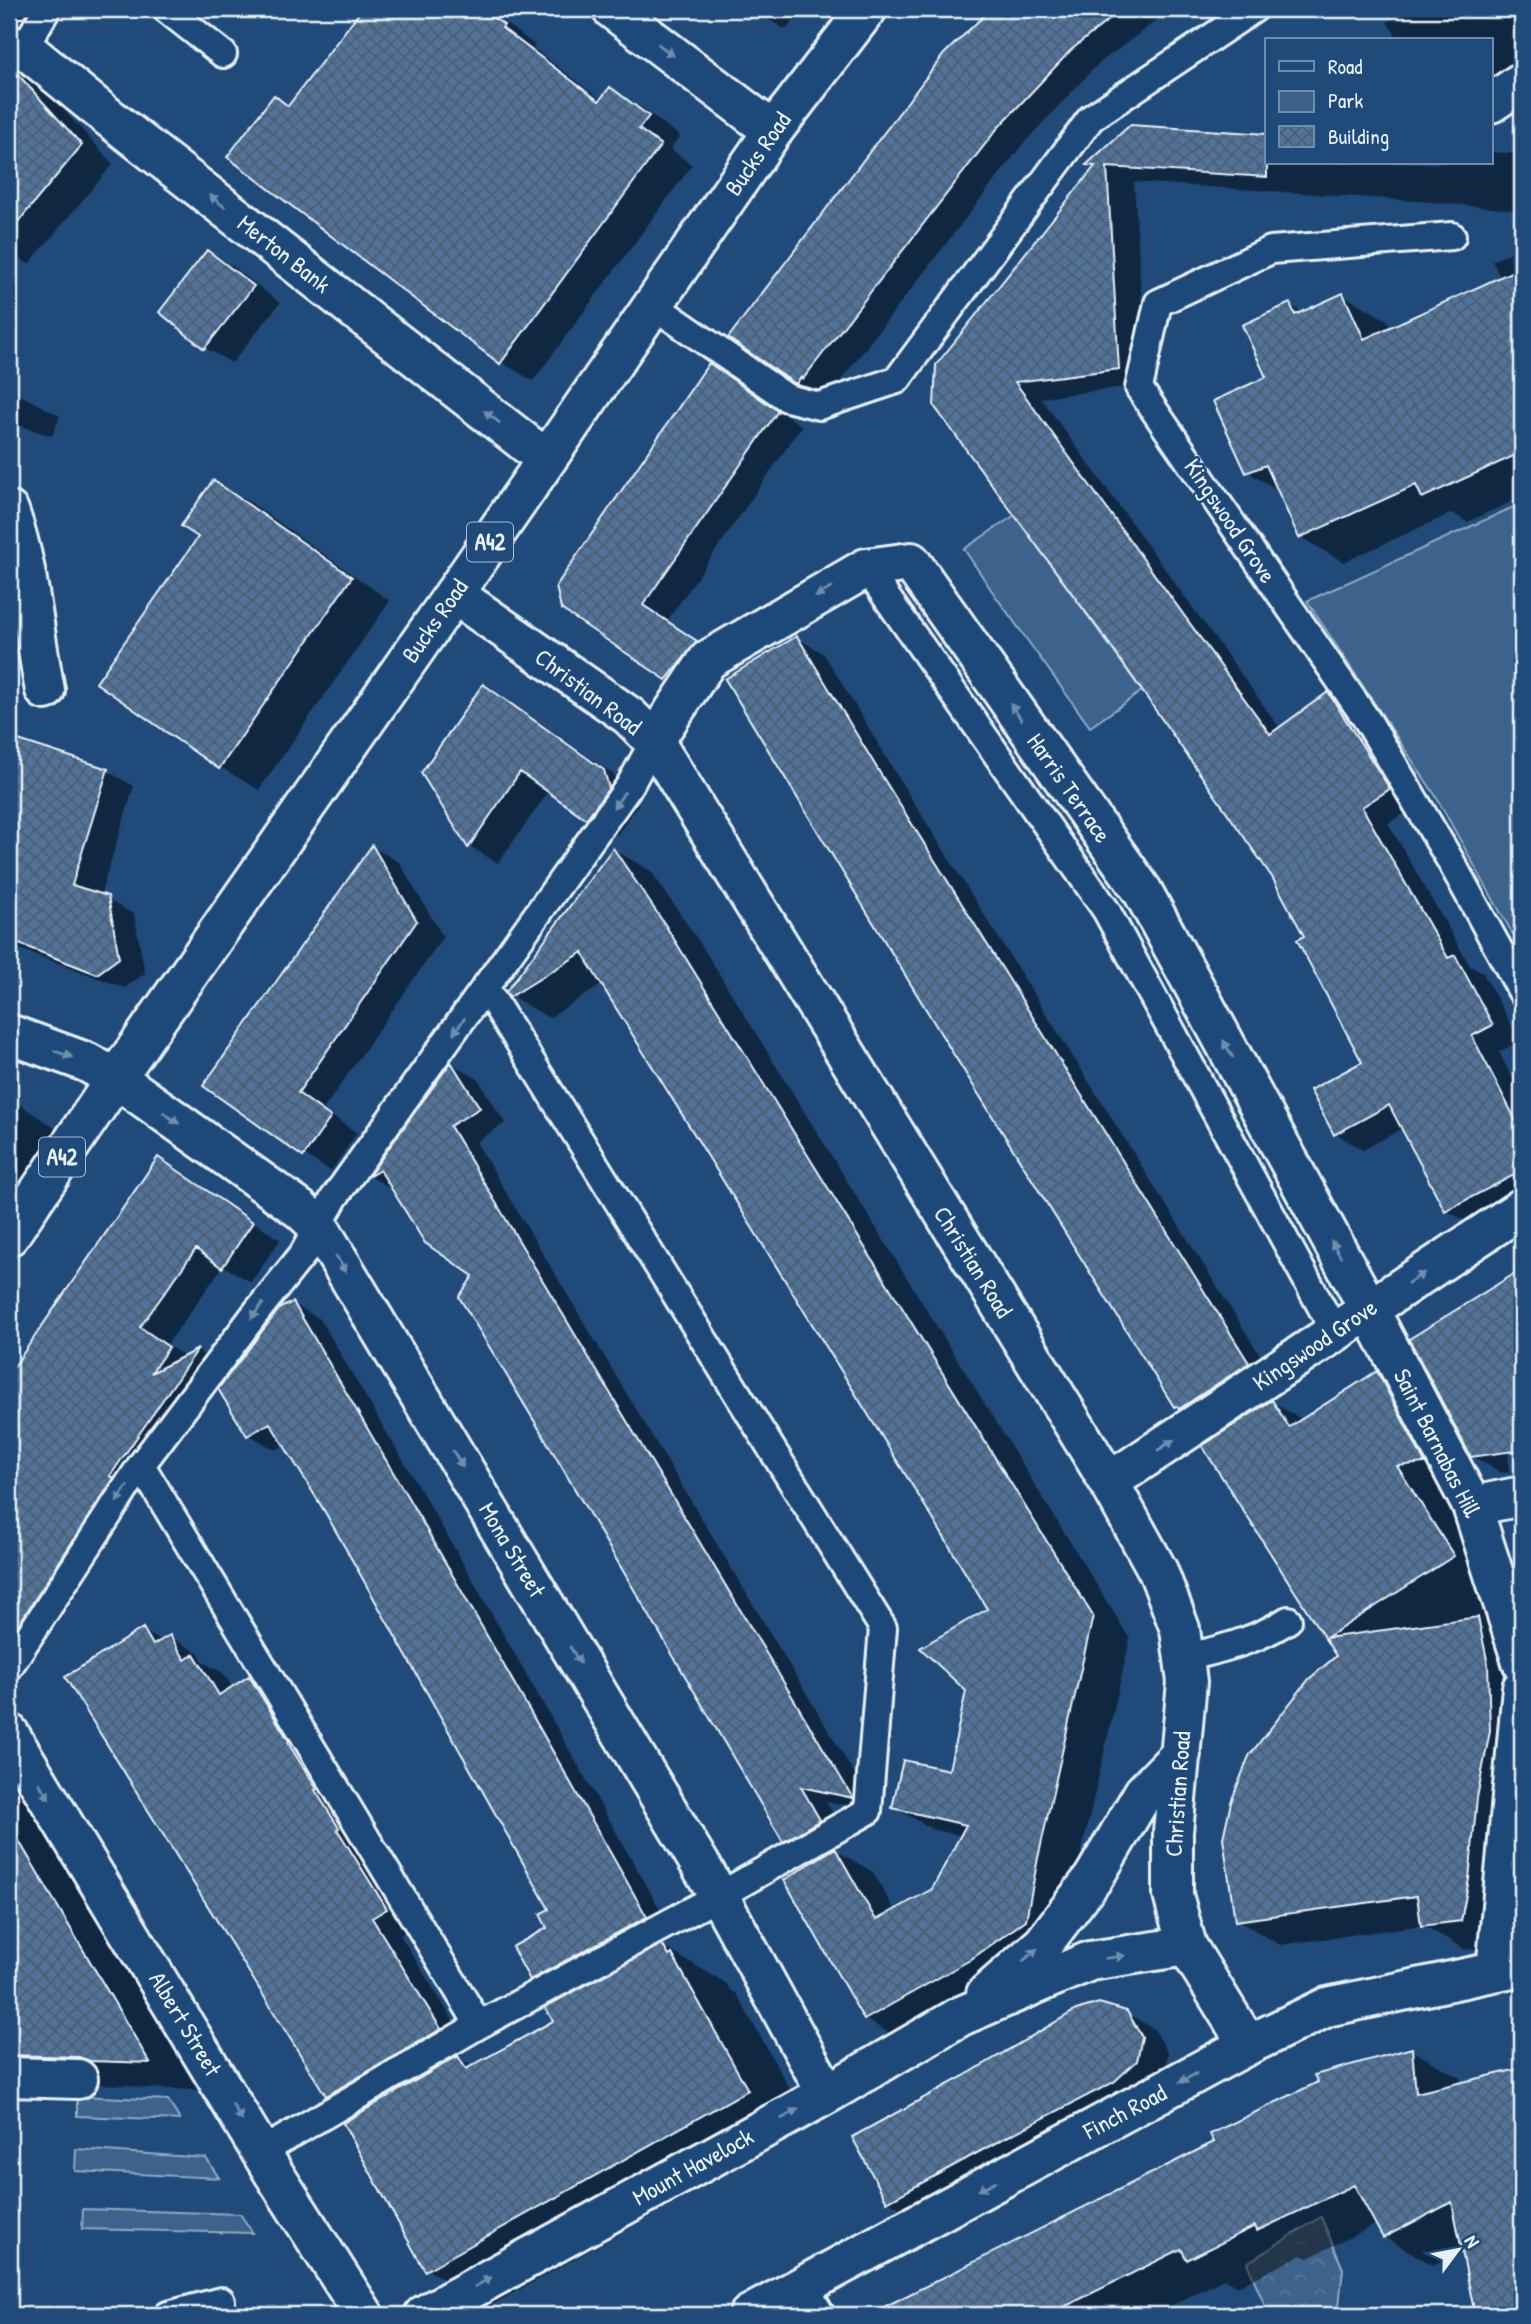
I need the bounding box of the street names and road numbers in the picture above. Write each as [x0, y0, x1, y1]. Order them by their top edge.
street label: Bucks Road [717, 105, 798, 202]
street label: Merton Bank [232, 207, 338, 300]
street label: Kingswood Grove [1177, 452, 1284, 589]
road number: A42 [467, 522, 513, 562]
street label: Bucks Road [394, 572, 475, 669]
street label: Christian Road [529, 641, 648, 742]
street label: Harris Terrace [1020, 726, 1120, 849]
road number: A42 [39, 1138, 85, 1176]
street label: Christian Road [927, 1200, 1021, 1323]
street label: Kingswood Grove [1246, 1291, 1383, 1398]
street label: Saint Barnabas Hill [1387, 1363, 1489, 1523]
street label: Mona Street [472, 1496, 554, 1604]
street label: Christian Road [1157, 1730, 1197, 1858]
street label: Albert Street [142, 1965, 230, 2082]
street label: Finch Road [1077, 2076, 1172, 2147]
street label: Mount Havelock [626, 2120, 759, 2212]

